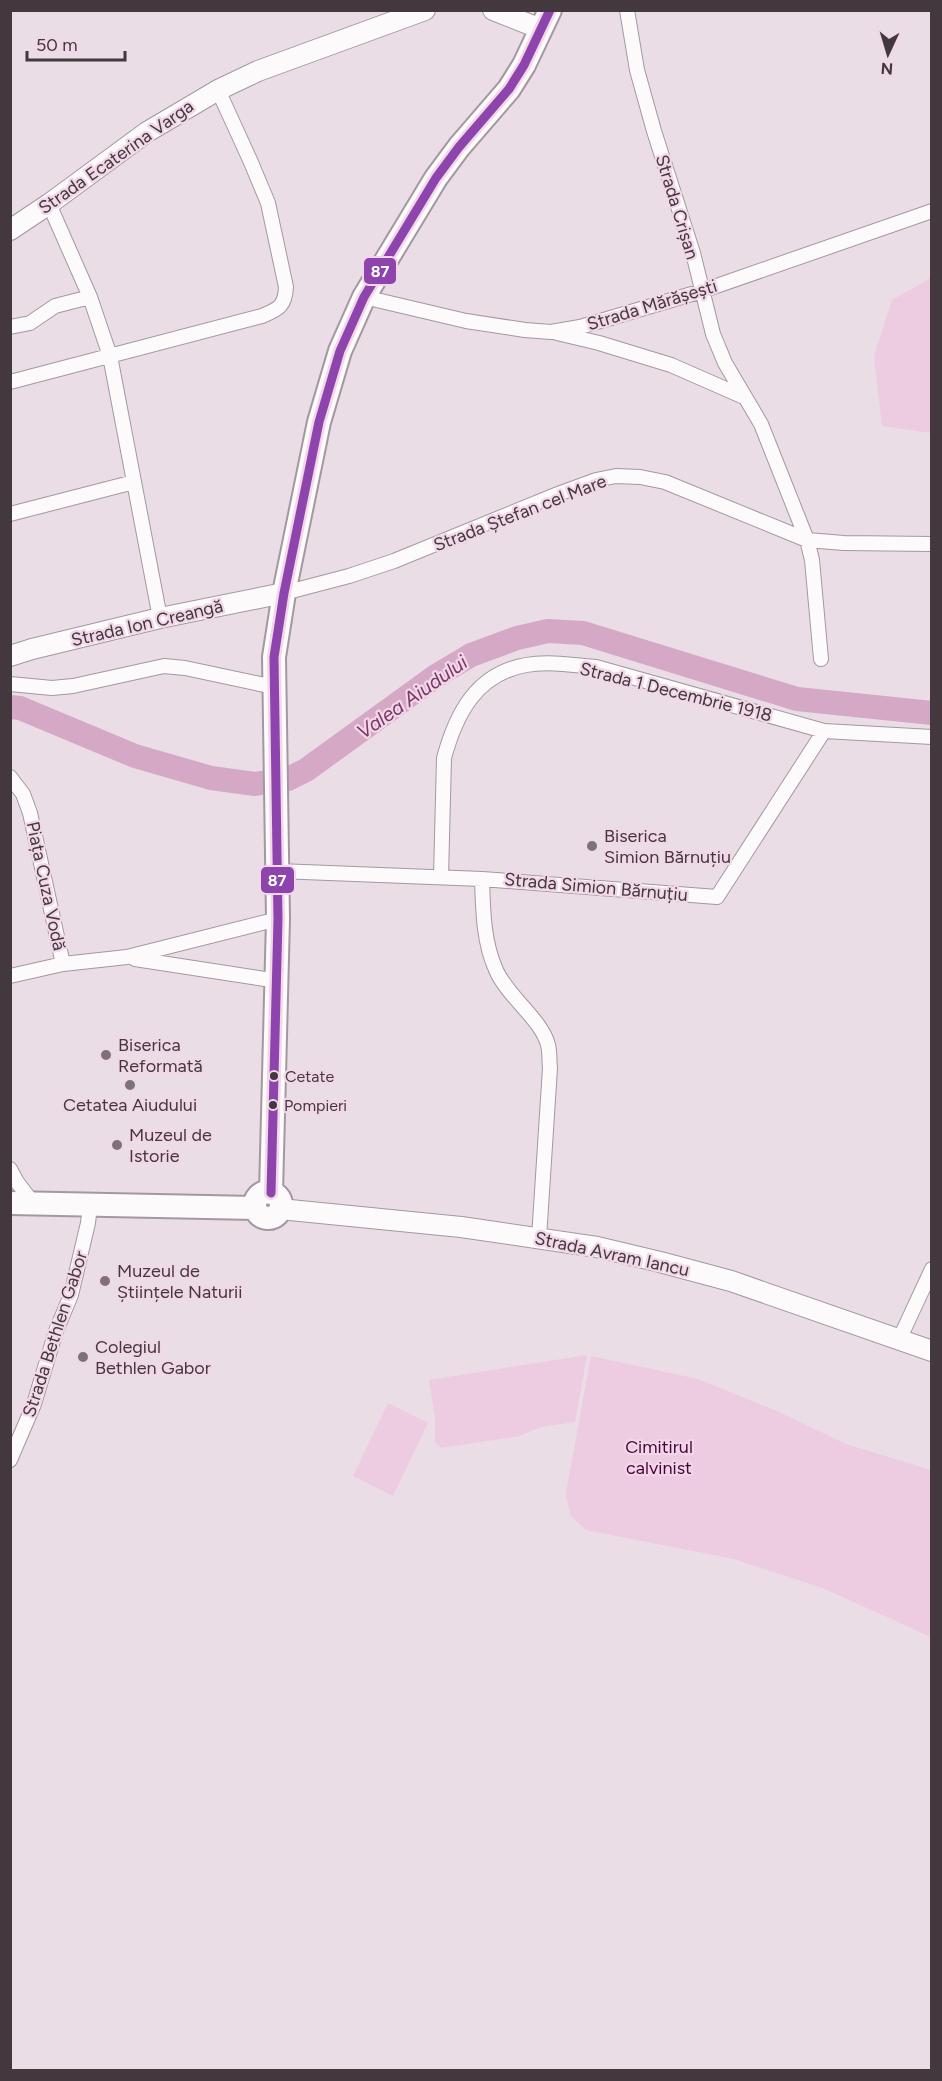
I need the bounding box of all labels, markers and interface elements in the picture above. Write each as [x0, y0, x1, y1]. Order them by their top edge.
scale bar [27, 24, 124, 62]
north arrow [858, 24, 918, 84]
text: 50 m [36, 34, 78, 56]
text: N [880, 59, 894, 78]
street label: Strada Ecaterina Varga [34, 95, 198, 219]
street label: Strada Crișan [651, 152, 703, 262]
line badge: 87 [363, 257, 397, 285]
text: 87 [371, 262, 389, 281]
street label: Strada Mărășești [584, 275, 720, 335]
street label: Strada Ștefan cel Mare [430, 470, 610, 556]
street label: Strada Ion Creangă [69, 595, 225, 651]
water label: Valea Aiudului [352, 650, 472, 744]
street label: Strada 1 Decembrie 1918 [578, 657, 774, 727]
street label: Piața Cuza Vodă [22, 819, 70, 953]
place label: Biserica Simion Bărnuțiu [604, 825, 731, 868]
marker: Biserica Simion Bărnuțiu [585, 839, 599, 853]
line badge: 87 [260, 866, 295, 894]
street label: Strada Simion Bărnuțiu [503, 868, 689, 906]
text: 87 [268, 871, 286, 890]
place label: Biserica Reformată [118, 1034, 203, 1077]
marker: Biserica Reformată [99, 1048, 113, 1062]
place label: Cetate [285, 1067, 334, 1086]
marker: Cetate [268, 1070, 280, 1082]
marker: Cetatea Aiudului [123, 1078, 137, 1092]
place label: Cetatea Aiudului [63, 1094, 197, 1116]
place label: Pompieri [284, 1096, 347, 1115]
marker: Pompieri [267, 1099, 279, 1111]
place label: Muzeul de Istorie [129, 1124, 212, 1167]
marker: Muzeul de Istorie [110, 1138, 124, 1152]
street label: Strada Avram Iancu [533, 1227, 691, 1281]
street label: Strada Bethlen Gabor [18, 1248, 92, 1420]
place label: Muzeul de Științele Naturii [117, 1260, 242, 1303]
marker: Muzeul de Științele Naturii [98, 1274, 112, 1288]
place label: Colegiul Bethlen Gabor [95, 1336, 211, 1379]
marker: Colegiul Bethlen Gabor [76, 1350, 90, 1364]
park label: Cimitirul calvinist [625, 1436, 693, 1479]

